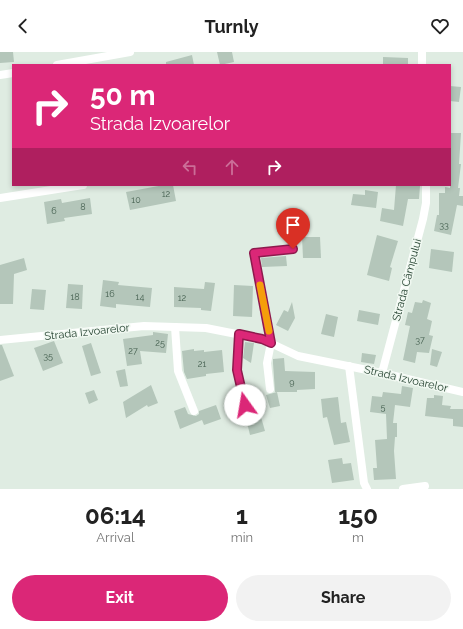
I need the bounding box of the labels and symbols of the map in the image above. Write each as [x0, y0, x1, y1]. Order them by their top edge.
house number: 12 [162, 189, 171, 199]
house number: 10 [131, 195, 141, 205]
house number: 8 [80, 202, 86, 212]
house number: 6 [51, 206, 57, 216]
pin [276, 208, 310, 249]
house number: 33 [439, 220, 449, 230]
street label: Strada Câmpului [390, 237, 424, 323]
house number: 16 [105, 289, 115, 299]
house number: 18 [70, 292, 80, 302]
house number: 14 [136, 292, 144, 302]
house number: 12 [178, 293, 187, 303]
street label: Strada Izvoarelor [44, 321, 130, 343]
house number: 37 [415, 335, 425, 345]
house number: 25 [155, 338, 165, 348]
house number: 27 [128, 346, 138, 356]
house number: 35 [43, 351, 53, 361]
house number: 21 [198, 359, 206, 369]
street label: Strada Izvoarelor [363, 363, 449, 395]
house number: 9 [289, 377, 295, 387]
position arrow [224, 384, 266, 426]
house number: 5 [381, 402, 386, 412]

